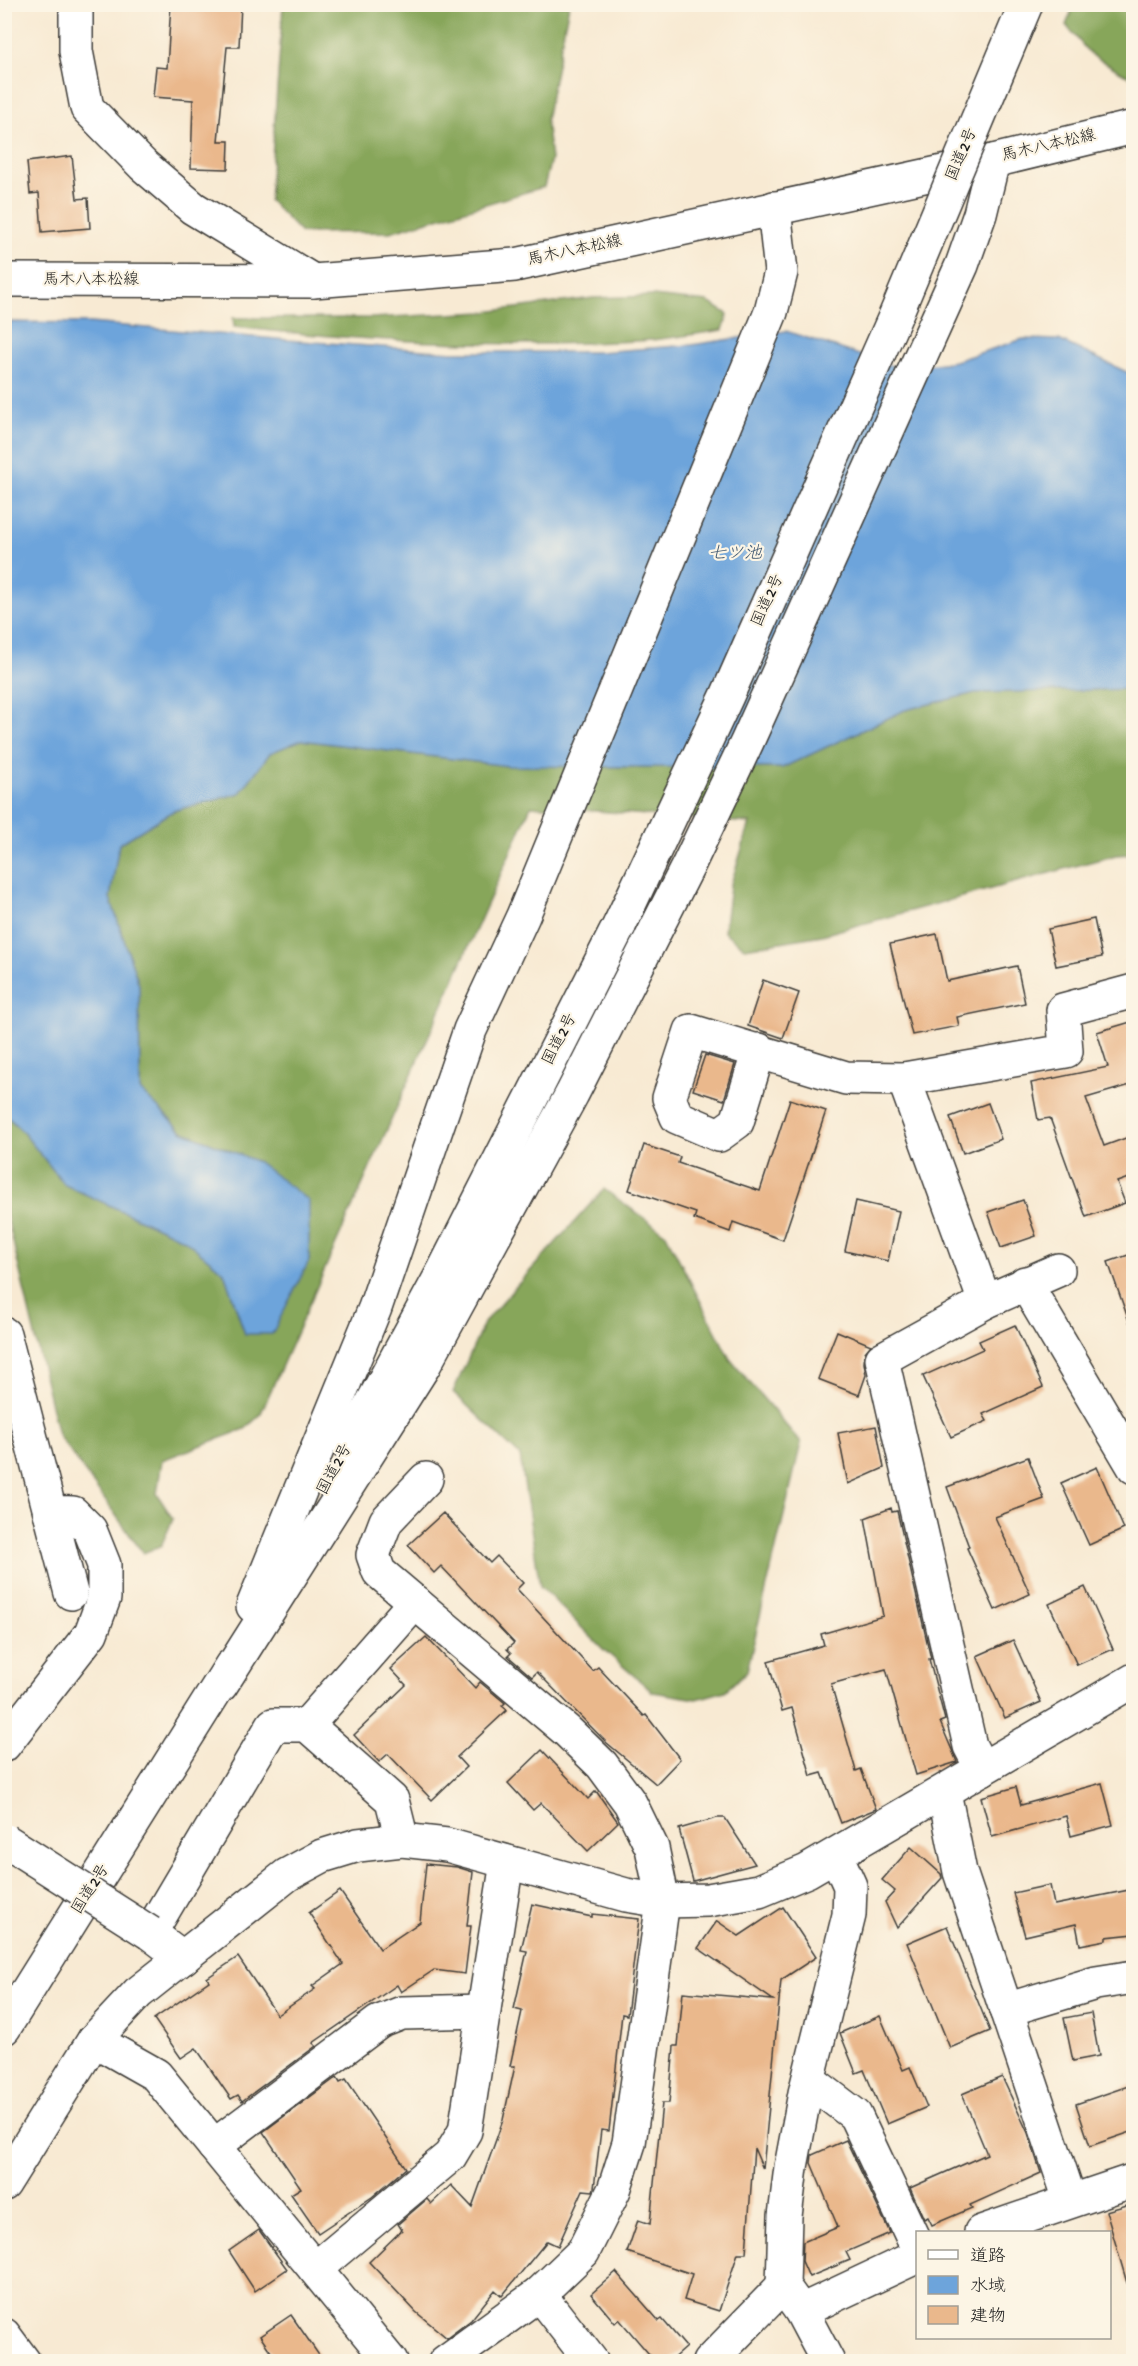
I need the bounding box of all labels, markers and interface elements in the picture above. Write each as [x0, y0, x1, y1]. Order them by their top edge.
street label: 国道2号 [942, 125, 983, 184]
street label: 馬木八本松線 [1000, 125, 1098, 167]
street label: 馬木八本松線 [526, 231, 624, 271]
street label: 馬木八本松線 [43, 270, 139, 291]
water label: 七ツ池 [708, 543, 763, 565]
street label: 国道2号 [748, 571, 789, 630]
street label: 国道2号 [539, 1010, 582, 1069]
street label: 国道2号 [314, 1440, 358, 1499]
street label: 国道2号 [68, 1861, 115, 1919]
legend [916, 2231, 1111, 2339]
text: 道路 [970, 2246, 1006, 2268]
text: 水域 [970, 2276, 1006, 2298]
text: 建物 [970, 2306, 1006, 2328]

